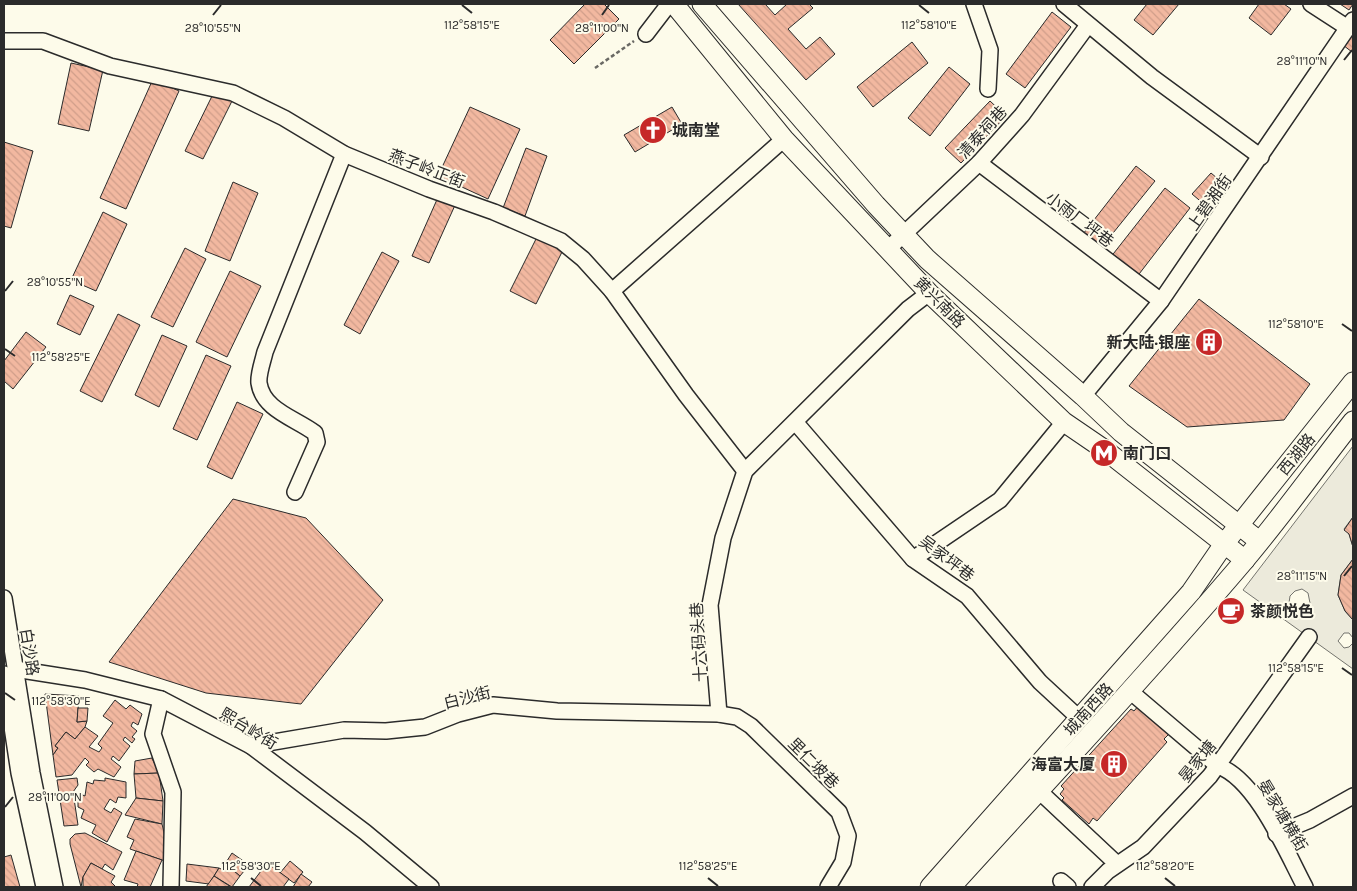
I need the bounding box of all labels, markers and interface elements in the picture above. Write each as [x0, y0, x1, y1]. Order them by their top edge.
text: 112°58'15"E [444, 18, 500, 32]
text: 112°58'10"E [901, 18, 957, 32]
text: 28°10'55"N [185, 21, 241, 35]
text: 28°11'00"N [575, 21, 629, 35]
text: 28°11'10"N [1277, 54, 1327, 68]
street label: 清泰祠巷 [954, 102, 1011, 162]
church icon: 城南堂 [638, 115, 668, 145]
place label: 城南堂 [672, 121, 720, 140]
street label: 燕子岭正街 [386, 145, 468, 192]
street label: 上碧湘街 [1183, 171, 1236, 234]
street label: 小雨厂坪巷 [1042, 188, 1117, 251]
street label: 黄兴南路 [910, 273, 969, 332]
text: 28°10'55"N [27, 275, 83, 289]
text: 112°58'10"E [1268, 317, 1324, 331]
building icon: 新大陆·银座 [1194, 327, 1224, 357]
place label: 新大陆·银座 [1107, 333, 1190, 352]
text: 112°58'25"E [32, 350, 90, 364]
street label: 西湖路 [1274, 430, 1319, 479]
metro station icon: 南门口 [1089, 438, 1119, 468]
place label: 南门口 [1123, 444, 1171, 463]
street label: 吴家坪巷 [915, 532, 978, 585]
text: 28°11'15"N [1277, 569, 1327, 583]
cafe icon: 茶颜悦色 [1216, 596, 1246, 626]
street label: 十六码头巷 [687, 602, 710, 682]
place label: 茶颜悦色 [1250, 602, 1314, 621]
street label: 白沙路 [16, 627, 43, 677]
text: 112°58'15"E [1268, 661, 1324, 675]
street label: 城南西路 [1060, 679, 1117, 739]
street label: 白沙街 [442, 682, 493, 713]
text: 112°58'30"E [31, 694, 91, 708]
street label: 熙台岭街 [216, 704, 281, 753]
street label: 里仁坡巷 [784, 734, 843, 793]
street label: 晏家塘 [1175, 737, 1220, 786]
building icon: 海富大厦 [1099, 749, 1129, 779]
place label: 海富大厦 [1031, 755, 1095, 774]
street label: 晏家塘横街 [1254, 776, 1311, 854]
text: 28°11'00"N [28, 790, 82, 804]
text: 112°58'30"E [221, 859, 281, 873]
text: 112°58'25"E [679, 859, 737, 873]
text: 112°58'20"E [1135, 859, 1195, 873]

